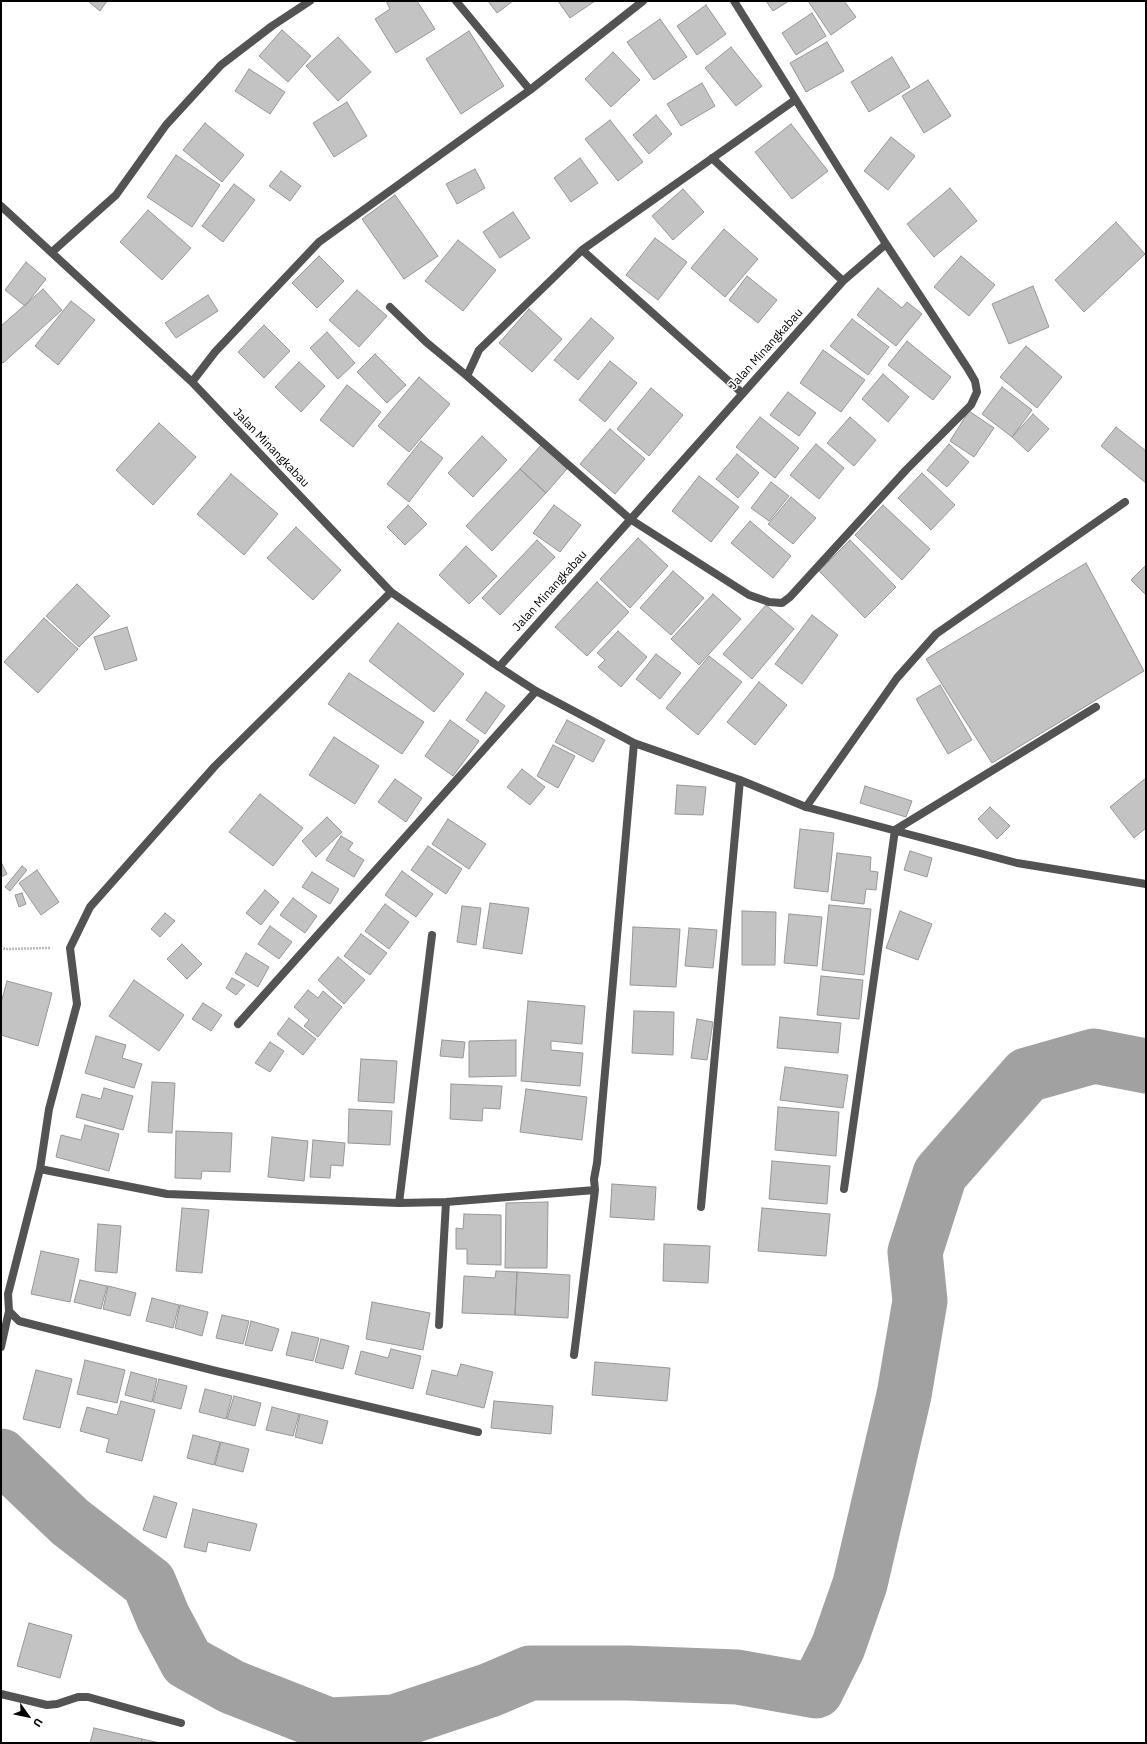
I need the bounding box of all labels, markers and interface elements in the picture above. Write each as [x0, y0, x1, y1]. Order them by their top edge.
street label: Jalan Minangkabau [726, 306, 806, 392]
street label: Jalan Minangkabau [230, 406, 312, 490]
street label: Jalan Minangkabau [510, 548, 590, 634]
north arrow [8, 1696, 48, 1736]
text: U [30, 1716, 46, 1730]

